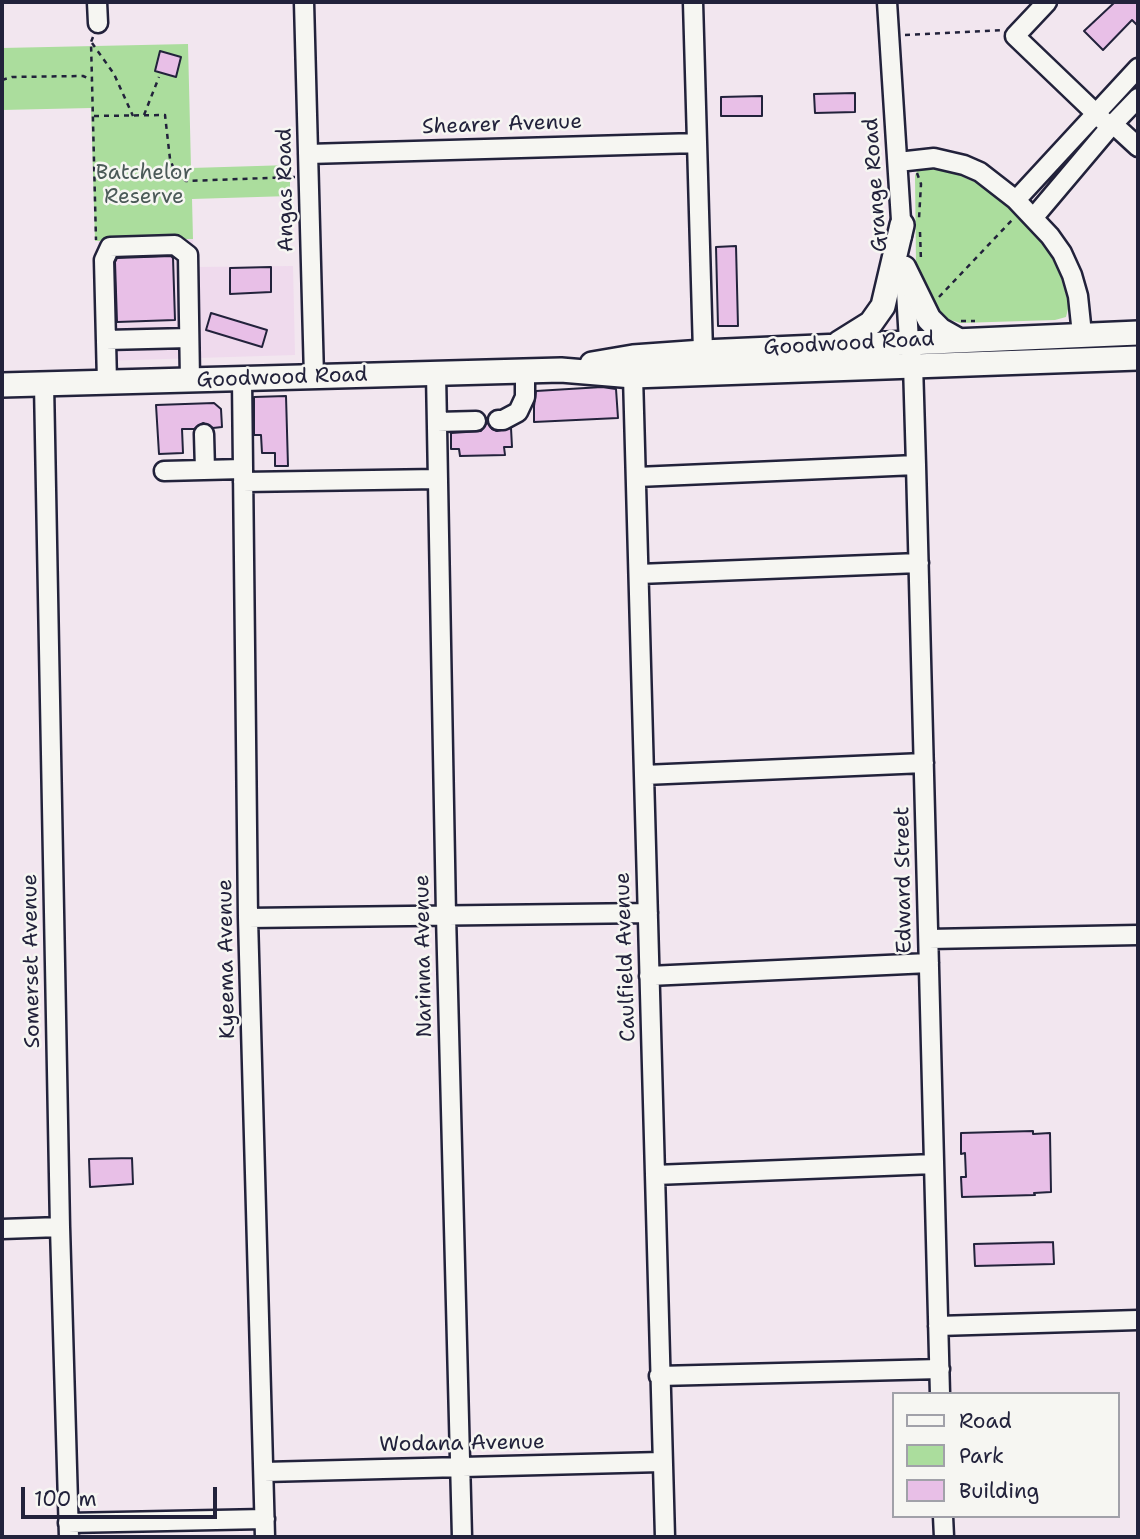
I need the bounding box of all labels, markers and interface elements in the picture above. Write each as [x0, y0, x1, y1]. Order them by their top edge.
street label: Shearer Avenue [421, 110, 583, 140]
street label: Grange Road [859, 117, 893, 253]
street label: Angas Road [272, 128, 300, 252]
park label: Batchelor Reserve [96, 161, 192, 211]
street label: Goodwood Road [763, 327, 935, 361]
street label: Goodwood Road [196, 362, 368, 394]
street label: Edward Street [890, 806, 918, 954]
street label: Caulfield Avenue [610, 872, 642, 1042]
street label: Somerset Avenue [18, 873, 46, 1049]
street label: Narinna Avenue [410, 874, 438, 1038]
street label: Kyeema Avenue [213, 879, 241, 1039]
legend [892, 1392, 1119, 1518]
text: Road [959, 1407, 1012, 1435]
street label: Wodana Avenue [379, 1430, 545, 1458]
text: Park [959, 1442, 1004, 1470]
scale bar [24, 1472, 220, 1516]
text: Building [959, 1477, 1039, 1505]
text: 100 m [34, 1485, 97, 1513]

